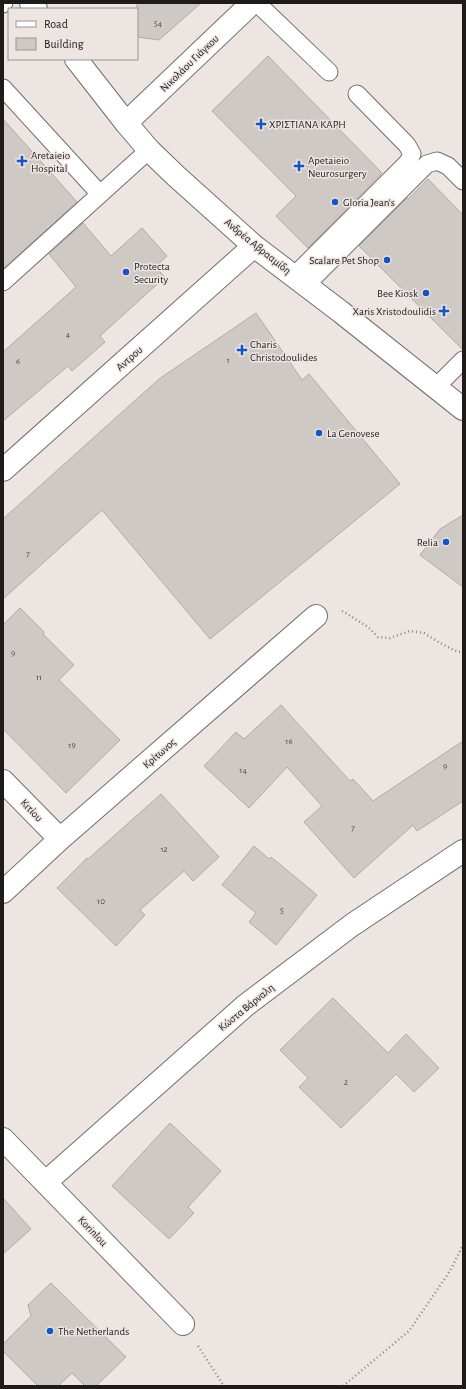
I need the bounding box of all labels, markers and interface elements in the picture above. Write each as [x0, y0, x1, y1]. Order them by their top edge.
legend [8, 8, 138, 60]
text: Road [44, 18, 68, 30]
house number: 54 [154, 19, 163, 28]
street label: Νικολάου Γιάγκου [158, 33, 221, 94]
text: Building [44, 38, 84, 50]
marker: ΧΡΙΣΤΙΑΝΑ ΚΑΡΗ [256, 119, 266, 129]
place label: ΧΡΙΣΤΙΑΝΑ ΚΑΡΗ [269, 119, 346, 130]
place label: Aretaieio Hospital [31, 150, 70, 174]
marker: Aretaieio Hospital [16, 155, 28, 167]
place label: Apetaieio Neurosurgery [308, 155, 367, 179]
marker: Apetaieio Neurosurgery [293, 160, 305, 172]
marker: Gloria Jean's [330, 197, 340, 207]
place label: Gloria Jean's [343, 197, 395, 208]
street label: Ανδρέα Αβρααμίδη [222, 216, 293, 276]
place label: Scalare Pet Shop [309, 255, 379, 266]
marker: Scalare Pet Shop [382, 255, 392, 265]
place label: Protecta Security [134, 261, 170, 285]
marker: Protecta Security [121, 267, 131, 277]
place label: Bee Kiosk [377, 288, 418, 299]
marker: Bee Kiosk [421, 288, 431, 298]
place label: Xaris Xristodoulidis [353, 306, 436, 317]
marker: Xaris Xristodoulidis [439, 306, 449, 316]
house number: 4 [66, 330, 71, 339]
place label: Charis Christodoulides [250, 339, 317, 363]
street label: Αντρου [114, 344, 145, 373]
marker: Charis Christodoulides [237, 345, 247, 355]
house number: 1 [226, 356, 230, 365]
house number: 6 [16, 357, 20, 366]
marker: La Genovese [314, 428, 324, 438]
place label: La Genovese [327, 428, 380, 439]
place label: Relia [417, 537, 438, 548]
marker: Relia [441, 537, 451, 547]
house number: 7 [26, 550, 30, 559]
house number: 9 [11, 649, 15, 658]
house number: 11 [36, 673, 42, 682]
street label: Κρίτωνος [141, 736, 178, 771]
house number: 16 [285, 737, 293, 746]
house number: 19 [68, 741, 76, 750]
house number: 9 [443, 762, 447, 771]
house number: 14 [239, 766, 247, 775]
street label: Κιτίου [18, 797, 45, 824]
house number: 7 [351, 824, 355, 833]
house number: 12 [160, 845, 168, 854]
house number: 10 [97, 897, 105, 906]
house number: 5 [280, 906, 284, 915]
street label: Κώστα Βάρναλη [216, 982, 276, 1033]
house number: 2 [344, 1078, 348, 1087]
street label: Korinlou [76, 1214, 110, 1249]
marker: The Netherlands [45, 1326, 55, 1336]
place label: The Netherlands [58, 1326, 129, 1337]

